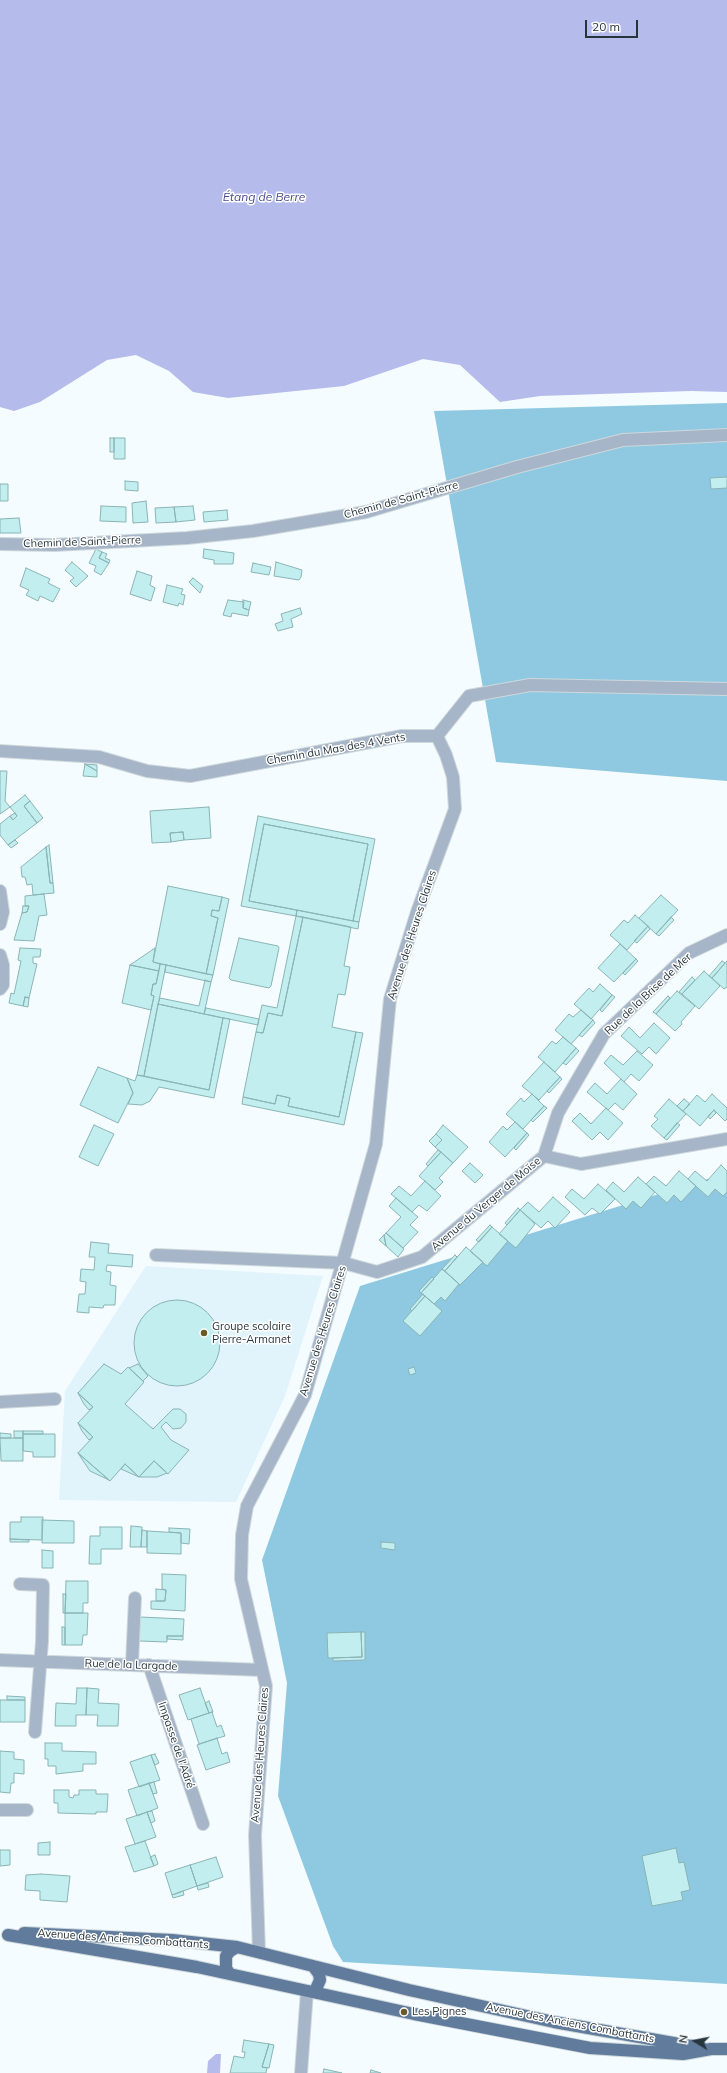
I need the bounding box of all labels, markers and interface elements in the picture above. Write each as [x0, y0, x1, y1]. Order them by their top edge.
scale bar [587, 12, 640, 38]
text: 20 m [592, 19, 620, 34]
water label: Étang de Berre [223, 190, 305, 204]
street label: Chemin de Saint-Pierre [342, 478, 460, 522]
street label: Chemin de Saint-Pierre [23, 533, 141, 551]
street label: Chemin du Mas des 4 Vents [265, 730, 407, 768]
street label: Avenue des Heures Claires [385, 868, 439, 1002]
street label: Rue de la Brise de Mer [602, 950, 694, 1038]
street label: Avenue du Verger de Moïse [429, 1154, 543, 1254]
street label: Avenue des Heures Claires [297, 1264, 349, 1398]
place label: Groupe scolaire Pierre-Armanet [212, 1320, 291, 1346]
marker: Groupe scolaire Pierre-Armanet [199, 1328, 209, 1338]
street label: Rue de la Largade [84, 1657, 178, 1673]
street label: Avenue des Heures Claires [249, 1687, 271, 1823]
street label: Impasse de l'Adré [155, 1700, 197, 1790]
street label: Avenue des Anciens Combattants [37, 1926, 209, 1952]
street label: Avenue des Anciens Combattants [485, 2000, 655, 2046]
place label: Les Pignes [412, 2005, 467, 2019]
marker: Les Pignes [399, 2007, 409, 2017]
north arrow [675, 2021, 715, 2061]
text: N [676, 2034, 691, 2044]

